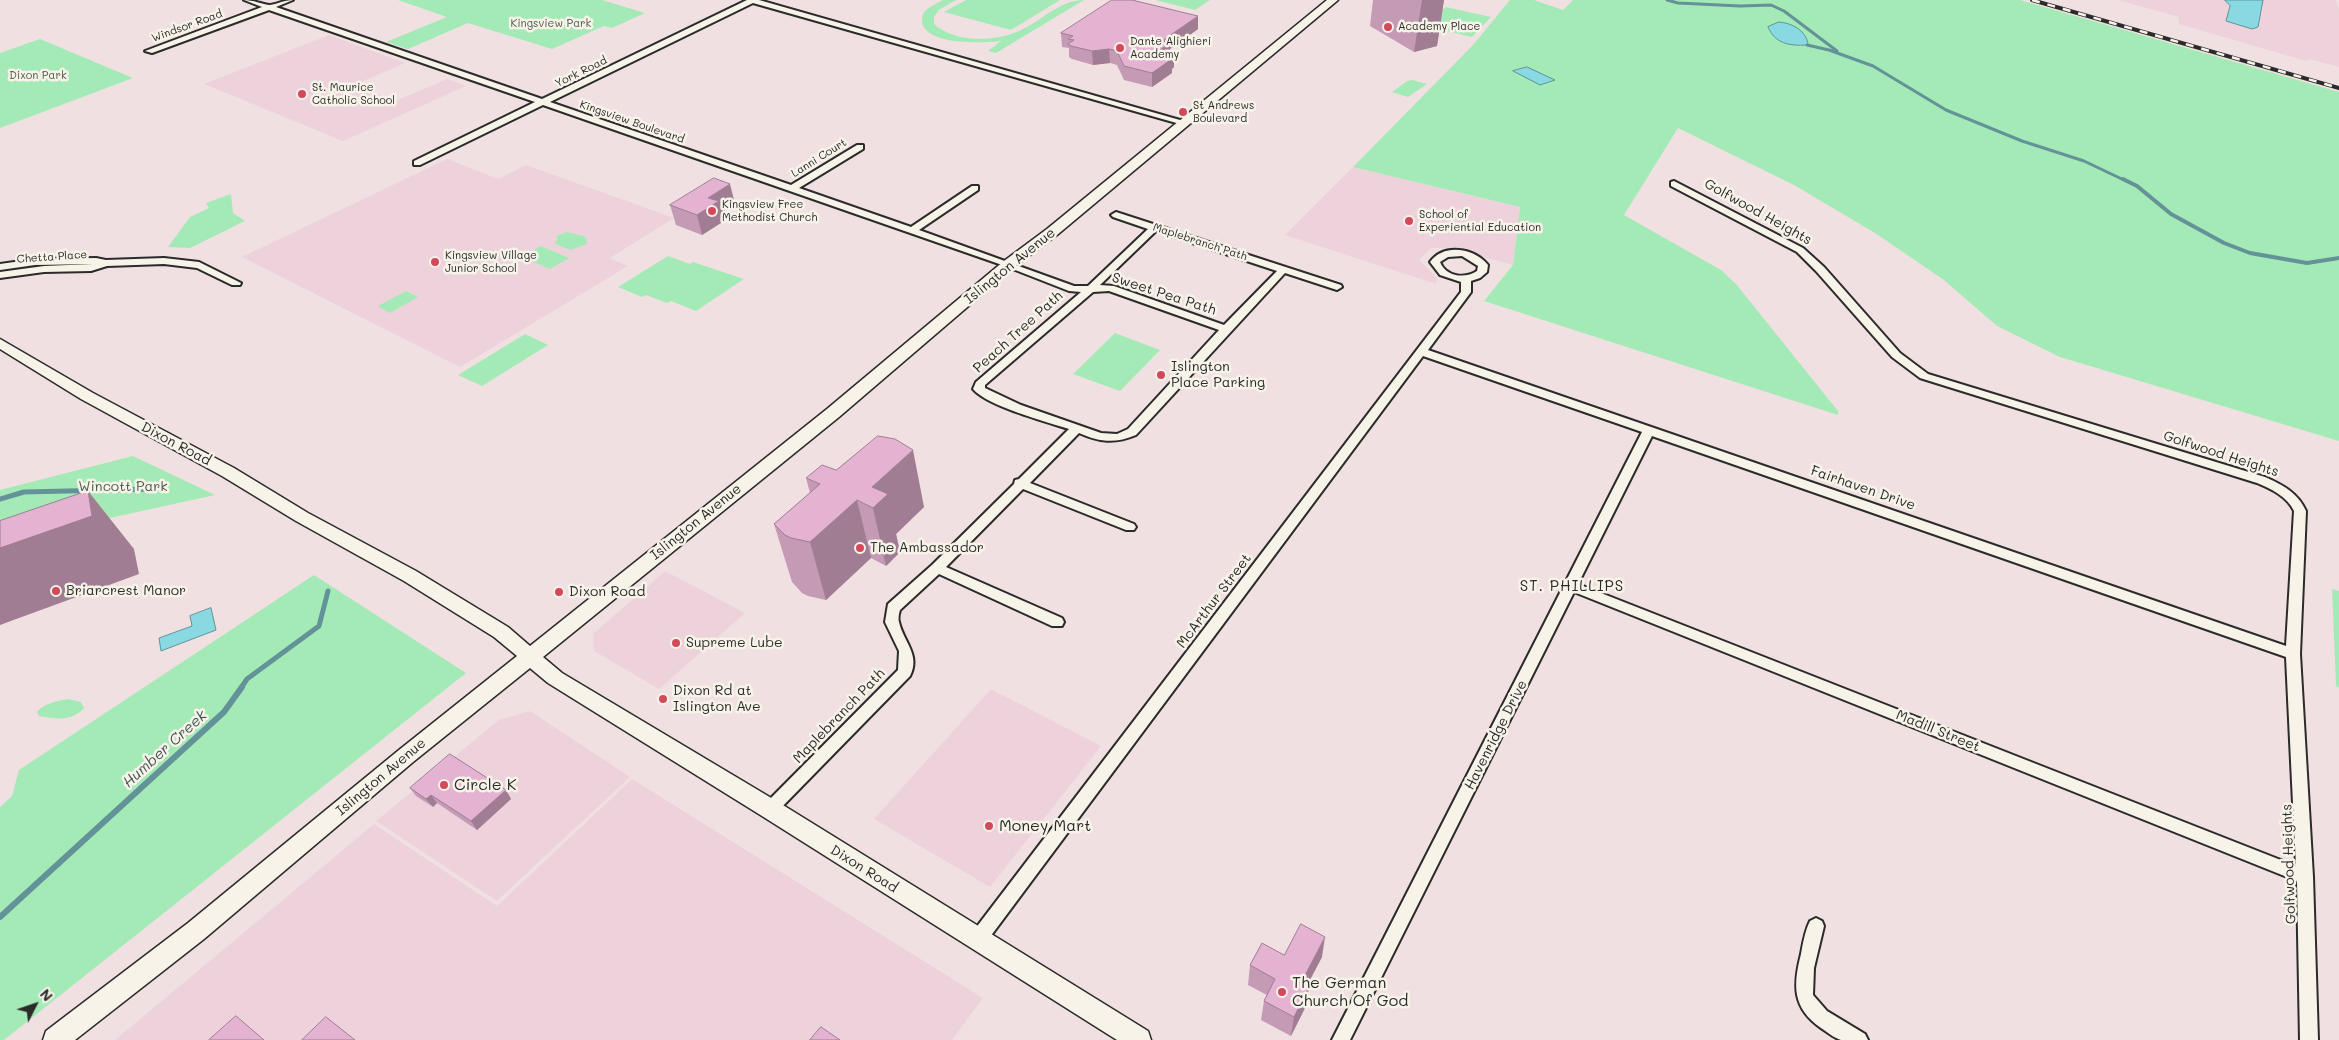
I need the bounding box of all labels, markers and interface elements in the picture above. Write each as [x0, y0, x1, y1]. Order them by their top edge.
street label: Windsor Road [150, 7, 224, 45]
park label: Kingsview Park [511, 17, 591, 31]
place label: Academy Place [1398, 20, 1480, 34]
marker: Academy Place [1382, 21, 1394, 33]
place label: Dante Alighieri Academy [1130, 35, 1211, 61]
marker: Dante Alighieri Academy [1114, 42, 1126, 54]
street label: York Road [553, 54, 609, 90]
park label: Dixon Park [9, 69, 67, 83]
place label: St. Maurice Catholic School [312, 81, 395, 107]
marker: St. Maurice Catholic School [296, 88, 308, 100]
street label: Kingsview Boulevard [578, 98, 686, 146]
place label: St Andrews Boulevard [1193, 99, 1254, 125]
marker: St Andrews Boulevard [1177, 106, 1189, 118]
street label: Lanni Court [789, 136, 849, 180]
street label: Golfwood Heights [1701, 175, 1815, 249]
place label: Kingsview Free Methodist Church [722, 198, 817, 224]
marker: Kingsview Free Methodist Church [706, 205, 718, 217]
place label: School of Experiential Education [1419, 208, 1541, 234]
marker: School of Experiential Education [1403, 215, 1415, 227]
street label: Maplebranch Path [1151, 221, 1249, 263]
street label: Islington Avenue [961, 224, 1059, 308]
street label: Chetta Place [16, 248, 88, 266]
place label: Kingsview Village Junior School [445, 249, 537, 275]
marker: Kingsview Village Junior School [429, 256, 441, 268]
street label: Sweet Pea Path [1110, 269, 1218, 319]
street label: Peach Tree Path [970, 287, 1066, 377]
place label: Islington Place Parking [1171, 359, 1265, 392]
marker: Islington Place Parking [1155, 369, 1167, 381]
street label: Dixon Road [138, 419, 214, 469]
street label: Golfwood Heights [2161, 427, 2281, 481]
street label: Fairhaven Drive [1808, 462, 1918, 514]
park label: Wincott Park [78, 479, 168, 495]
street label: Islington Avenue [647, 480, 745, 564]
place label: The Ambassador [870, 540, 984, 556]
marker: The Ambassador [854, 542, 866, 554]
street label: McArthur Street [1173, 550, 1255, 652]
district label: ST. PHILLIPS [1518, 577, 1626, 595]
place label: Briarcrest Manor [66, 583, 186, 599]
place label: Dixon Road [569, 584, 645, 600]
marker: Briarcrest Manor [50, 585, 62, 597]
marker: Dixon Road [553, 586, 565, 598]
place label: Supreme Lube [686, 635, 783, 651]
marker: Supreme Lube [670, 637, 682, 649]
street label: Maplebranch Path [790, 665, 888, 767]
street label: Havenridge Drive [1461, 677, 1531, 793]
place label: Dixon Rd at Islington Ave [673, 683, 761, 716]
marker: Dixon Rd at Islington Ave [657, 693, 669, 705]
water label: Humber Creek [119, 707, 211, 791]
street label: Madill Street [1894, 707, 1982, 755]
street label: Islington Avenue [333, 735, 429, 819]
place label: Circle K [454, 775, 517, 795]
marker: Circle K [438, 779, 450, 791]
street label: Golfwood Heights [2279, 804, 2299, 924]
place label: Money Mart [999, 816, 1091, 836]
marker: Money Mart [983, 820, 995, 832]
street label: Dixon Road [827, 842, 901, 896]
place label: The German Church Of God [1292, 973, 1408, 1011]
north arrow [10, 980, 60, 1030]
text: N [36, 985, 57, 1005]
marker: The German Church Of God [1276, 986, 1288, 998]

